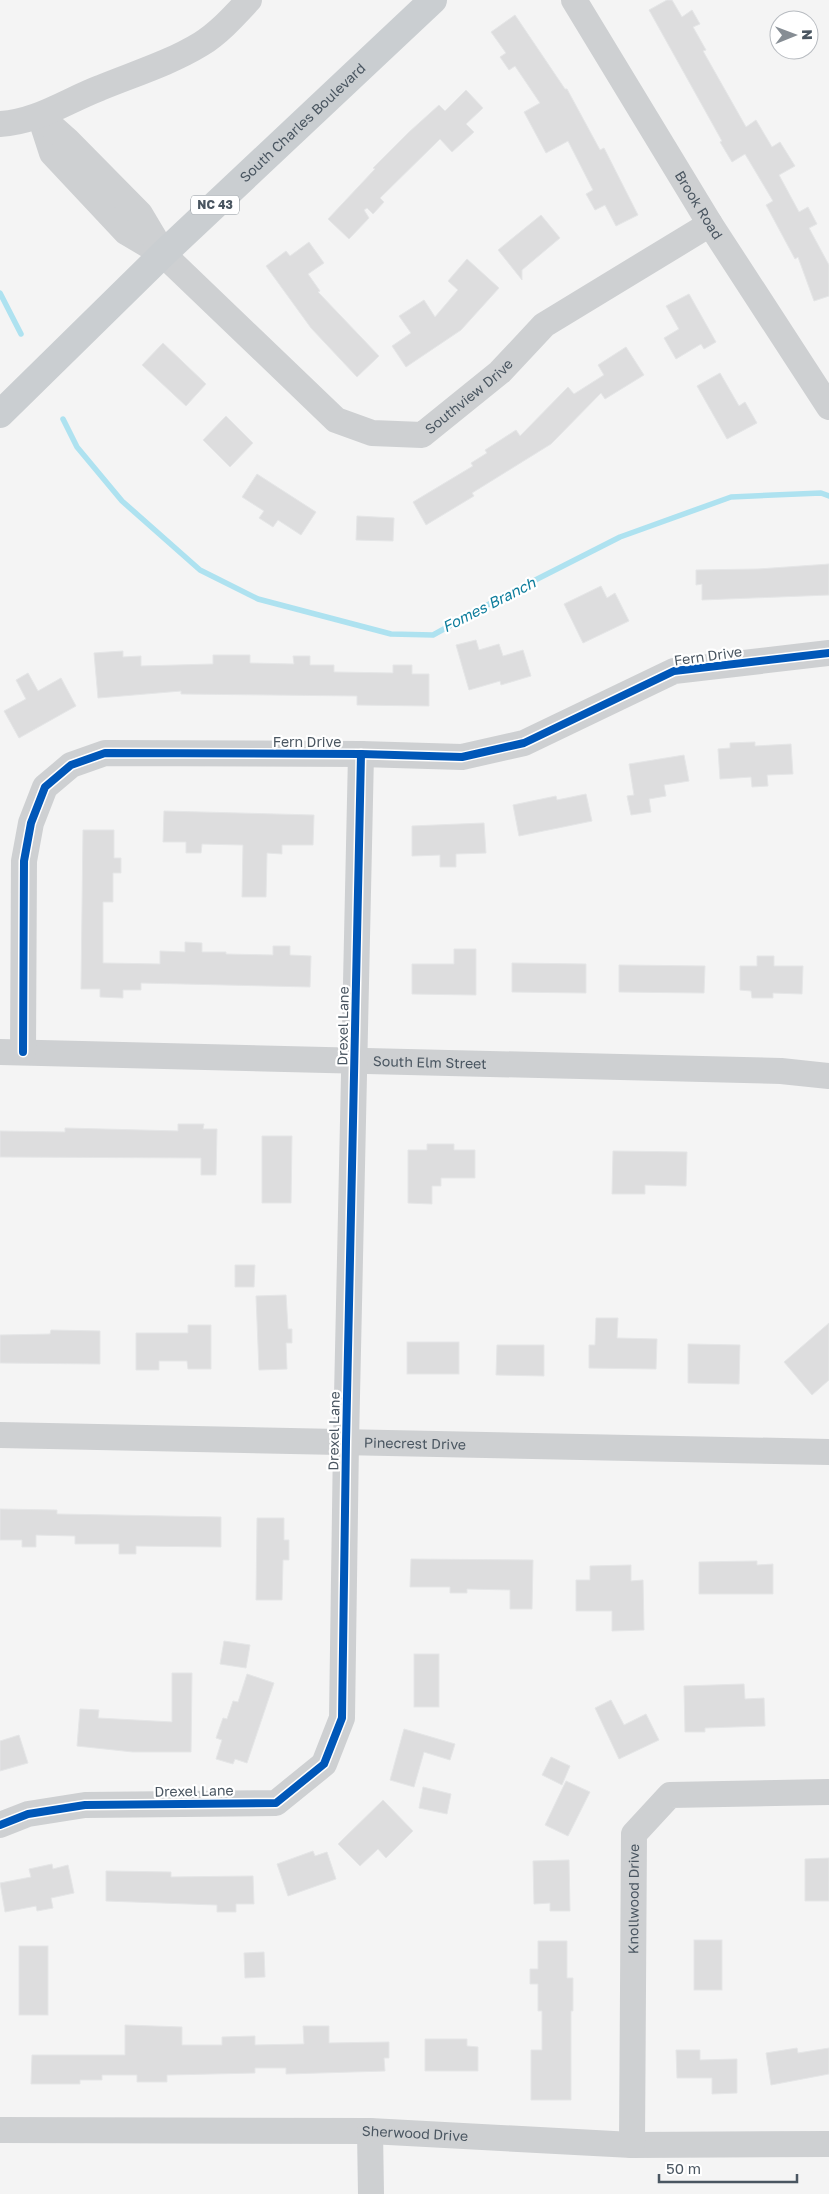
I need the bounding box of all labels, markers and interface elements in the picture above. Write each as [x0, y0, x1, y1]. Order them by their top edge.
north arrow [769, 10, 819, 60]
text: N [799, 29, 816, 40]
street label: South Charles Boulevard [236, 59, 369, 186]
street label: Brook Road [672, 167, 727, 242]
road number: NC 43 [191, 196, 239, 214]
street label: Southview Drive [421, 355, 516, 437]
water label: Fomes Branch [439, 573, 539, 635]
street label: Fern Drive [673, 642, 743, 669]
street label: Fern Drive [273, 733, 341, 750]
street label: Drexel Lane [333, 986, 352, 1066]
street label: South Elm Street [373, 1052, 487, 1072]
street label: Drexel Lane [324, 1391, 343, 1471]
street label: Pinecrest Drive [364, 1433, 466, 1453]
street label: Drexel Lane [154, 1781, 234, 1800]
street label: Knollwood Drive [624, 1844, 642, 1954]
street label: Sherwood Drive [362, 2122, 469, 2144]
scale bar [659, 2152, 796, 2184]
text: 50 m [666, 2159, 701, 2177]

